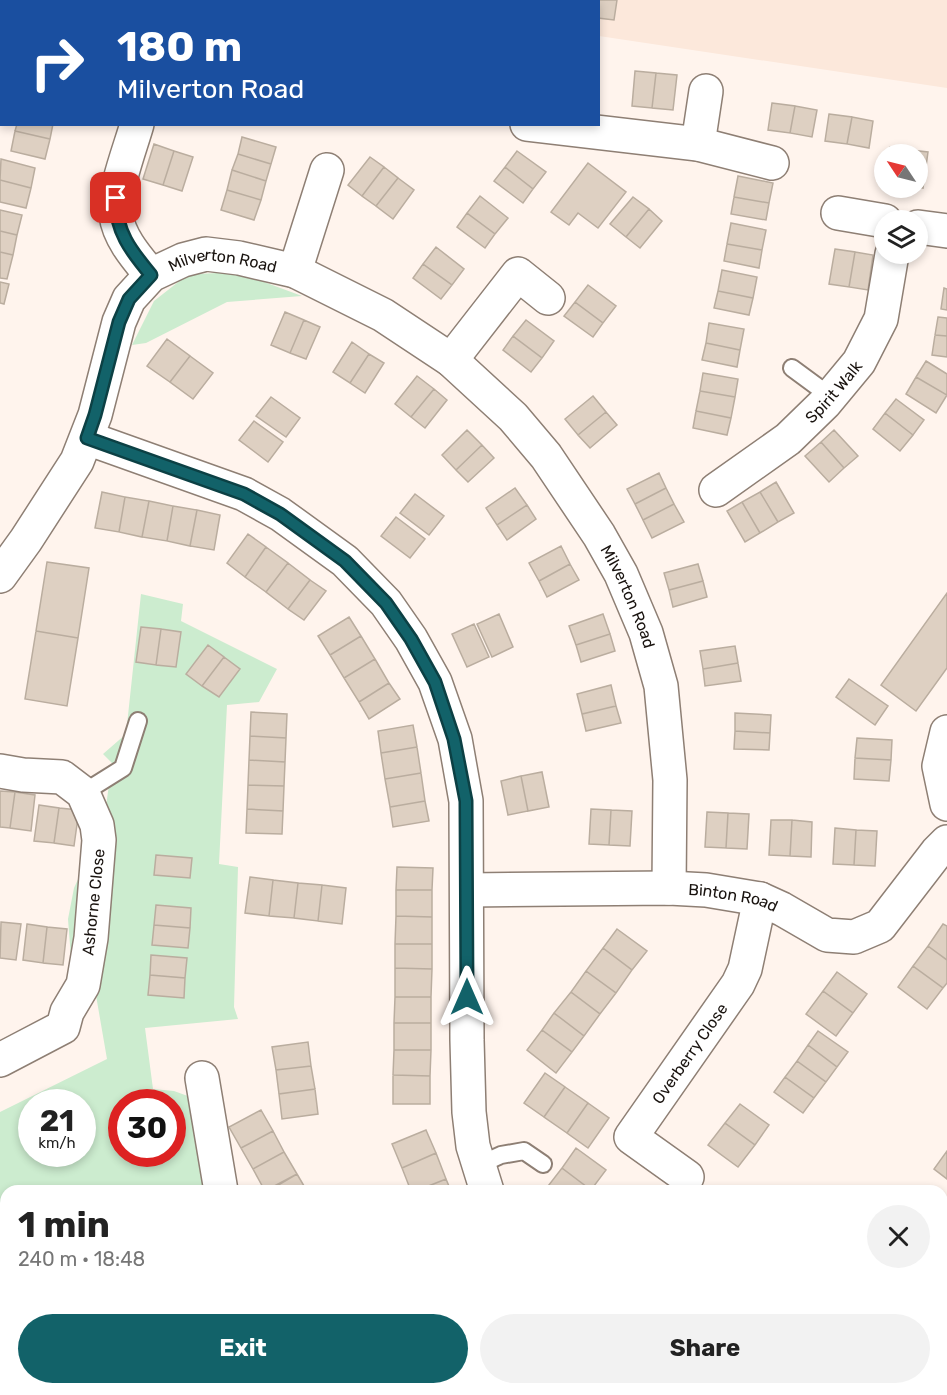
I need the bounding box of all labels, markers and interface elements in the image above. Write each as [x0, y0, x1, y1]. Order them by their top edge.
text: 180 m [117, 22, 242, 72]
icon: right [18, 24, 96, 102]
text: Milverton Road [117, 73, 304, 105]
north arrow [874, 144, 928, 198]
map controls [874, 144, 928, 264]
pin [90, 172, 141, 223]
icon: arrive [99, 181, 132, 214]
button: layers [874, 210, 928, 264]
street label: Milverton Road [165, 245, 279, 276]
street label: Spirit Walk [801, 356, 867, 427]
street label: Milverton Road [597, 542, 659, 650]
street label: Ashorne Close [78, 848, 109, 956]
street label: Binton Road [688, 880, 781, 916]
position arrow [435, 965, 499, 1029]
street label: Overberry Close [648, 1000, 732, 1108]
speed limit sign: 30 [108, 1089, 186, 1167]
text: 21 [40, 1103, 74, 1139]
text: km/h [38, 1134, 76, 1152]
text: 1 min [18, 1203, 110, 1246]
button: close [867, 1205, 930, 1268]
text: 240 m · 18:48 [18, 1247, 145, 1271]
button: Exit [18, 1314, 468, 1383]
button: Share [480, 1314, 930, 1383]

